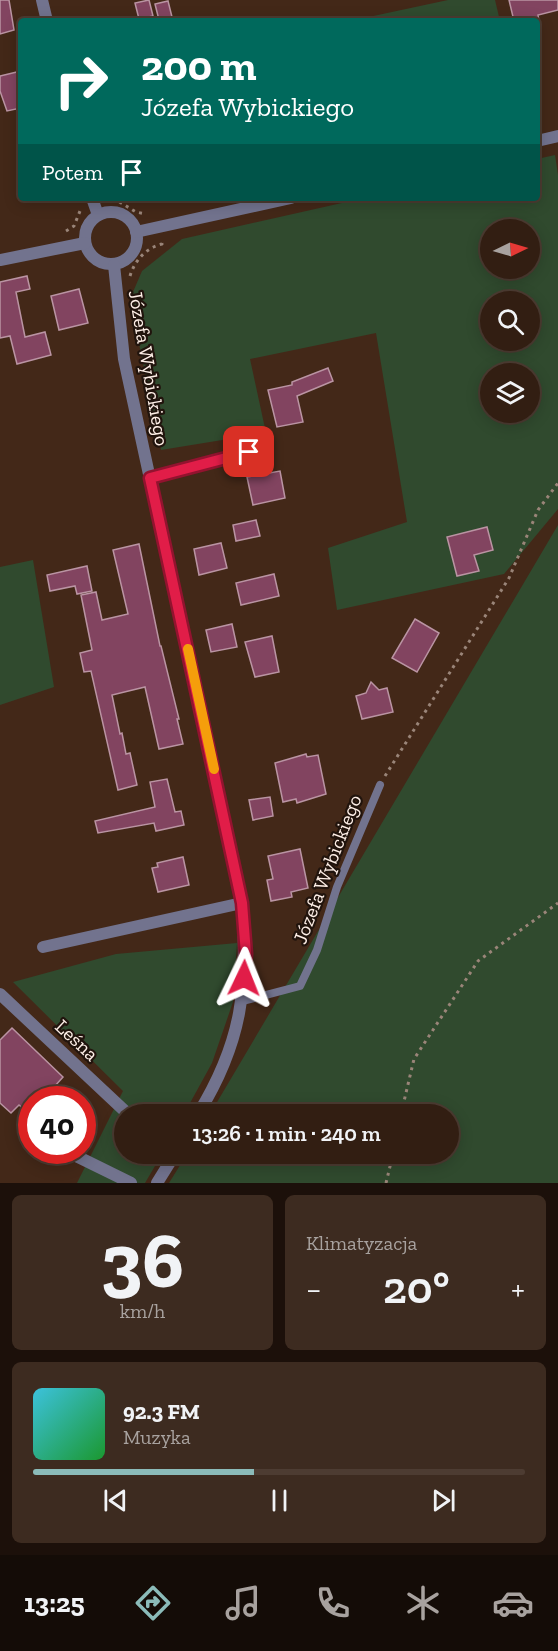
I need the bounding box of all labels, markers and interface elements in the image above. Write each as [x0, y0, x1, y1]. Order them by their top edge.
text: 200 m [141, 40, 257, 91]
icon: right [42, 42, 120, 120]
text: Józefa Wybickiego [141, 91, 354, 123]
icon: arrive [115, 156, 148, 189]
text: Potem [42, 159, 103, 186]
north arrow [480, 219, 540, 279]
map controls [480, 219, 540, 423]
street label: Józefa Wybickiego [123, 288, 175, 448]
button: search [480, 291, 540, 351]
button: layers [480, 363, 540, 423]
pin [223, 426, 274, 477]
icon: arrive [232, 435, 265, 468]
street label: Józefa Wybickiego [288, 791, 366, 947]
position arrow [212, 946, 276, 1010]
street label: Leśna [50, 1014, 104, 1066]
speed limit sign: 40 [18, 1086, 96, 1164]
text: 13:26 · 1 min · 240 m [192, 1120, 381, 1147]
text: 36 [101, 1213, 184, 1307]
text: Klimatyzacja [306, 1231, 417, 1255]
text: 20° [383, 1261, 450, 1315]
text: − [306, 1269, 321, 1308]
text: + [511, 1269, 525, 1308]
text: km/h [120, 1299, 165, 1323]
text: 92.3 FM [123, 1398, 200, 1425]
text: Muzyka [123, 1425, 191, 1449]
icon: previous [99, 1484, 132, 1517]
icon: pause [263, 1484, 296, 1517]
icon: next [427, 1484, 460, 1517]
icon: directions [132, 1582, 174, 1624]
icon: music [222, 1582, 264, 1624]
icon: phone [312, 1582, 354, 1624]
icon: climate [402, 1582, 444, 1624]
icon: car [492, 1582, 534, 1624]
text: 13:25 [24, 1587, 85, 1619]

